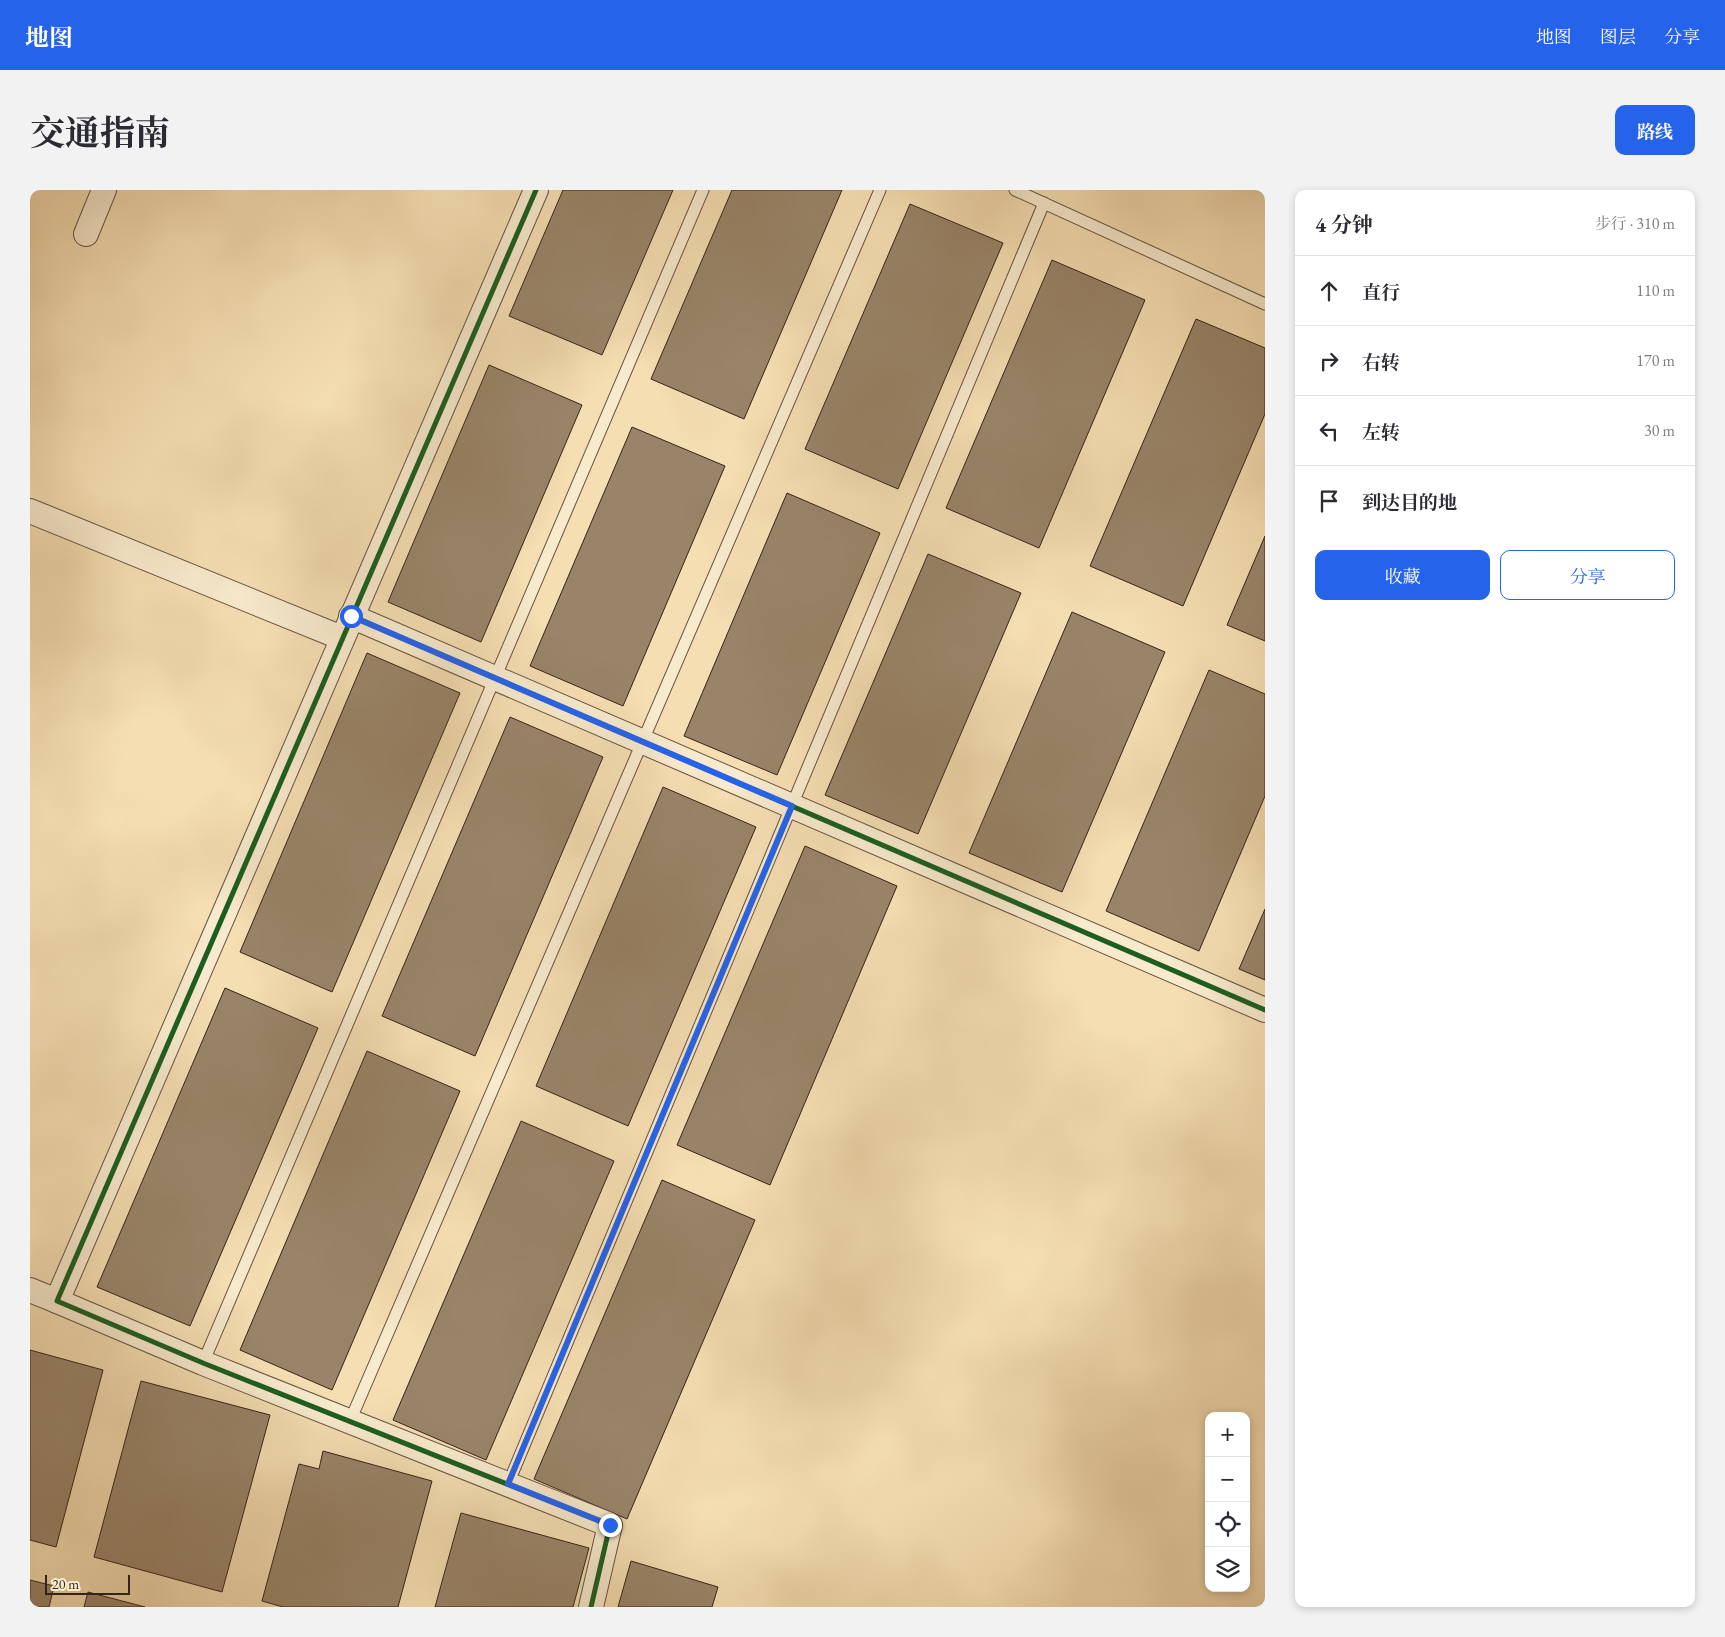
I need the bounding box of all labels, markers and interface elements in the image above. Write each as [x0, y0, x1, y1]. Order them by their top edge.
text: 地图 [25, 22, 73, 53]
text: 地图 [1536, 25, 1572, 48]
text: 图层 [1600, 25, 1636, 48]
text: 分享 [1664, 25, 1700, 48]
button: 路线 [1615, 105, 1695, 155]
text: 交通指南 [30, 110, 170, 155]
text: 4 分钟 [1315, 211, 1373, 238]
text: 步行 · 310 m [1595, 213, 1675, 234]
icon: ahead [1315, 277, 1343, 305]
text: 直行 [1362, 280, 1400, 305]
text: 110 m [1636, 280, 1675, 301]
icon: right [1315, 347, 1343, 375]
text: 右转 [1362, 350, 1400, 375]
text: 170 m [1636, 350, 1675, 371]
icon: left [1315, 417, 1343, 445]
text: 左转 [1362, 420, 1400, 445]
text: 30 m [1644, 420, 1675, 441]
icon: arrive [1315, 487, 1343, 515]
text: 到达目的地 [1362, 490, 1457, 515]
button: 收藏 [1315, 550, 1490, 600]
button: 分享 [1500, 550, 1675, 600]
route start [340, 605, 363, 628]
map controls [1205, 1412, 1250, 1592]
button: + [1205, 1412, 1250, 1457]
button: − [1205, 1457, 1250, 1502]
button: locate [1205, 1502, 1250, 1547]
route end [599, 1514, 622, 1537]
button: layers [1205, 1547, 1250, 1592]
scale bar [45, 1572, 130, 1595]
text: 20 m [52, 1575, 79, 1593]

